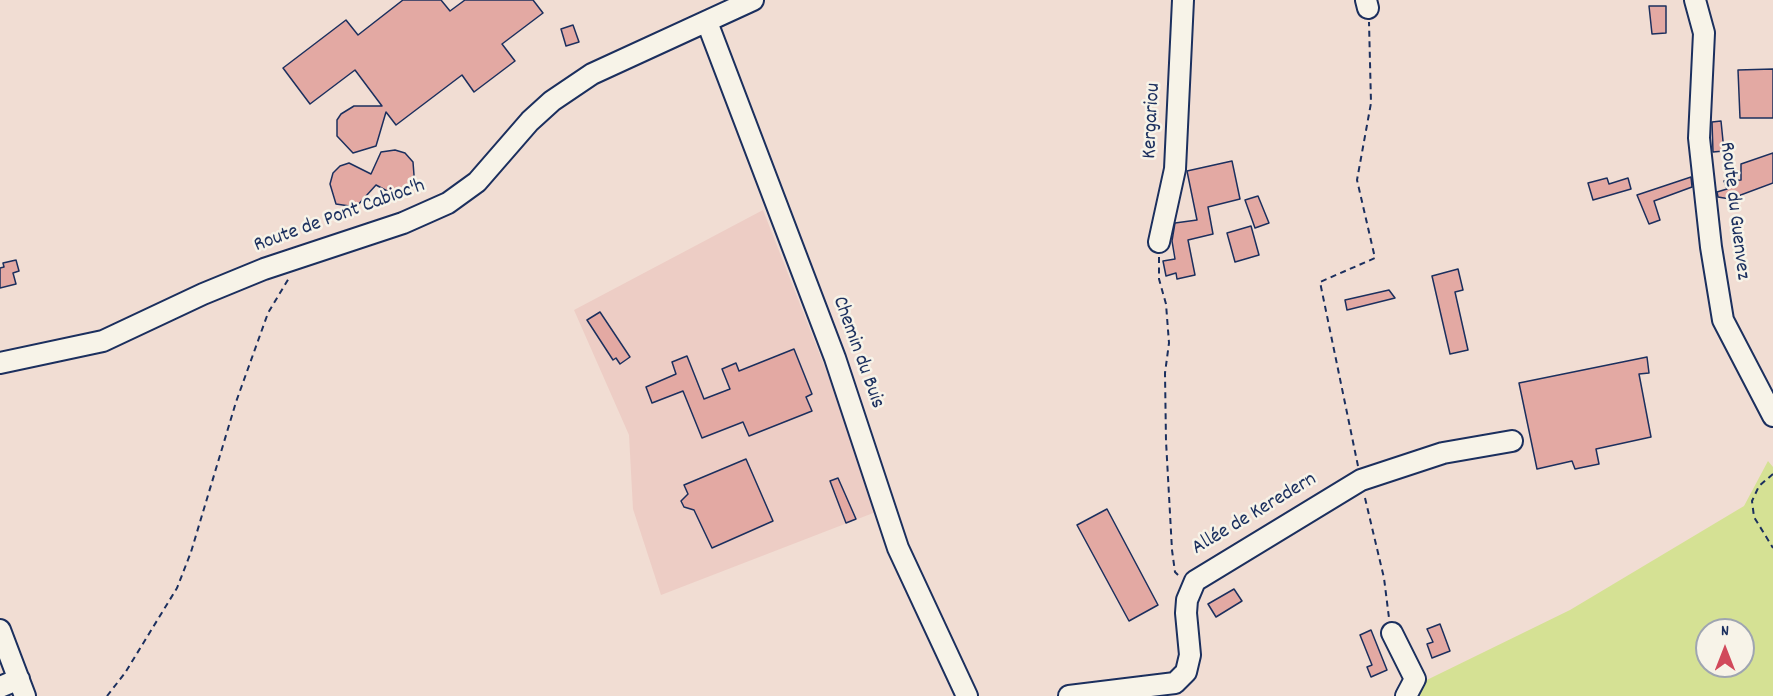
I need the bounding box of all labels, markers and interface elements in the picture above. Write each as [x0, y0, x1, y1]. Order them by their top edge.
street label: Kergariou [1138, 82, 1168, 160]
street label: Route du Guenvez [1712, 141, 1754, 281]
street label: Route de Pont Cabioc'h [251, 174, 429, 260]
street label: Chemin du Buis [825, 294, 889, 412]
street label: Allée de Keredern [1188, 468, 1322, 562]
north arrow [1695, 618, 1755, 678]
text: N [1721, 620, 1729, 643]

